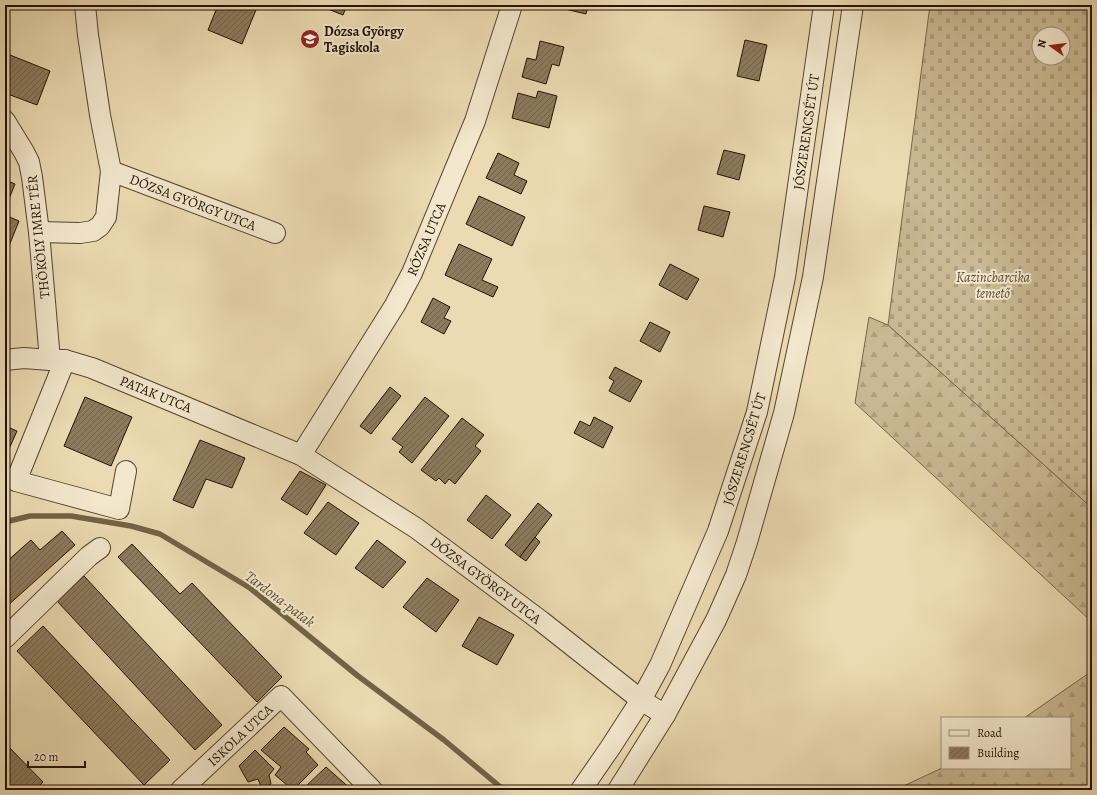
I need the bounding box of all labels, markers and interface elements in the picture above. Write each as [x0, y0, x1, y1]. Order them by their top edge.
place label: Dózsa György Tagiskola [324, 22, 404, 57]
north arrow [1031, 26, 1071, 66]
school or university icon: Dózsa György Tagiskola [299, 28, 321, 50]
text: N [1034, 38, 1050, 49]
street label: JÓSZERENCSÉT ÚT [789, 73, 824, 191]
street label: DÓZSA GYÖRGY UTCA [127, 170, 260, 236]
street label: THÖKÖLY IMRE TÉR [23, 174, 54, 300]
street label: RÓZSA UTCA [402, 199, 451, 279]
park label: Kazincbarcika temető [956, 268, 1030, 303]
street label: PATAK UTCA [117, 371, 195, 418]
street label: JÓSZERENCSÉT ÚT [718, 390, 771, 508]
street label: DÓZSA GYÖRGY UTCA [426, 532, 546, 629]
water label: Tardona-patak [241, 566, 319, 632]
street label: ISKOLA UTCA [203, 700, 278, 771]
legend [941, 717, 1071, 769]
text: Road [977, 725, 1003, 741]
scale bar [28, 743, 85, 769]
text: Building [977, 745, 1019, 761]
text: 20 m [34, 749, 58, 765]

